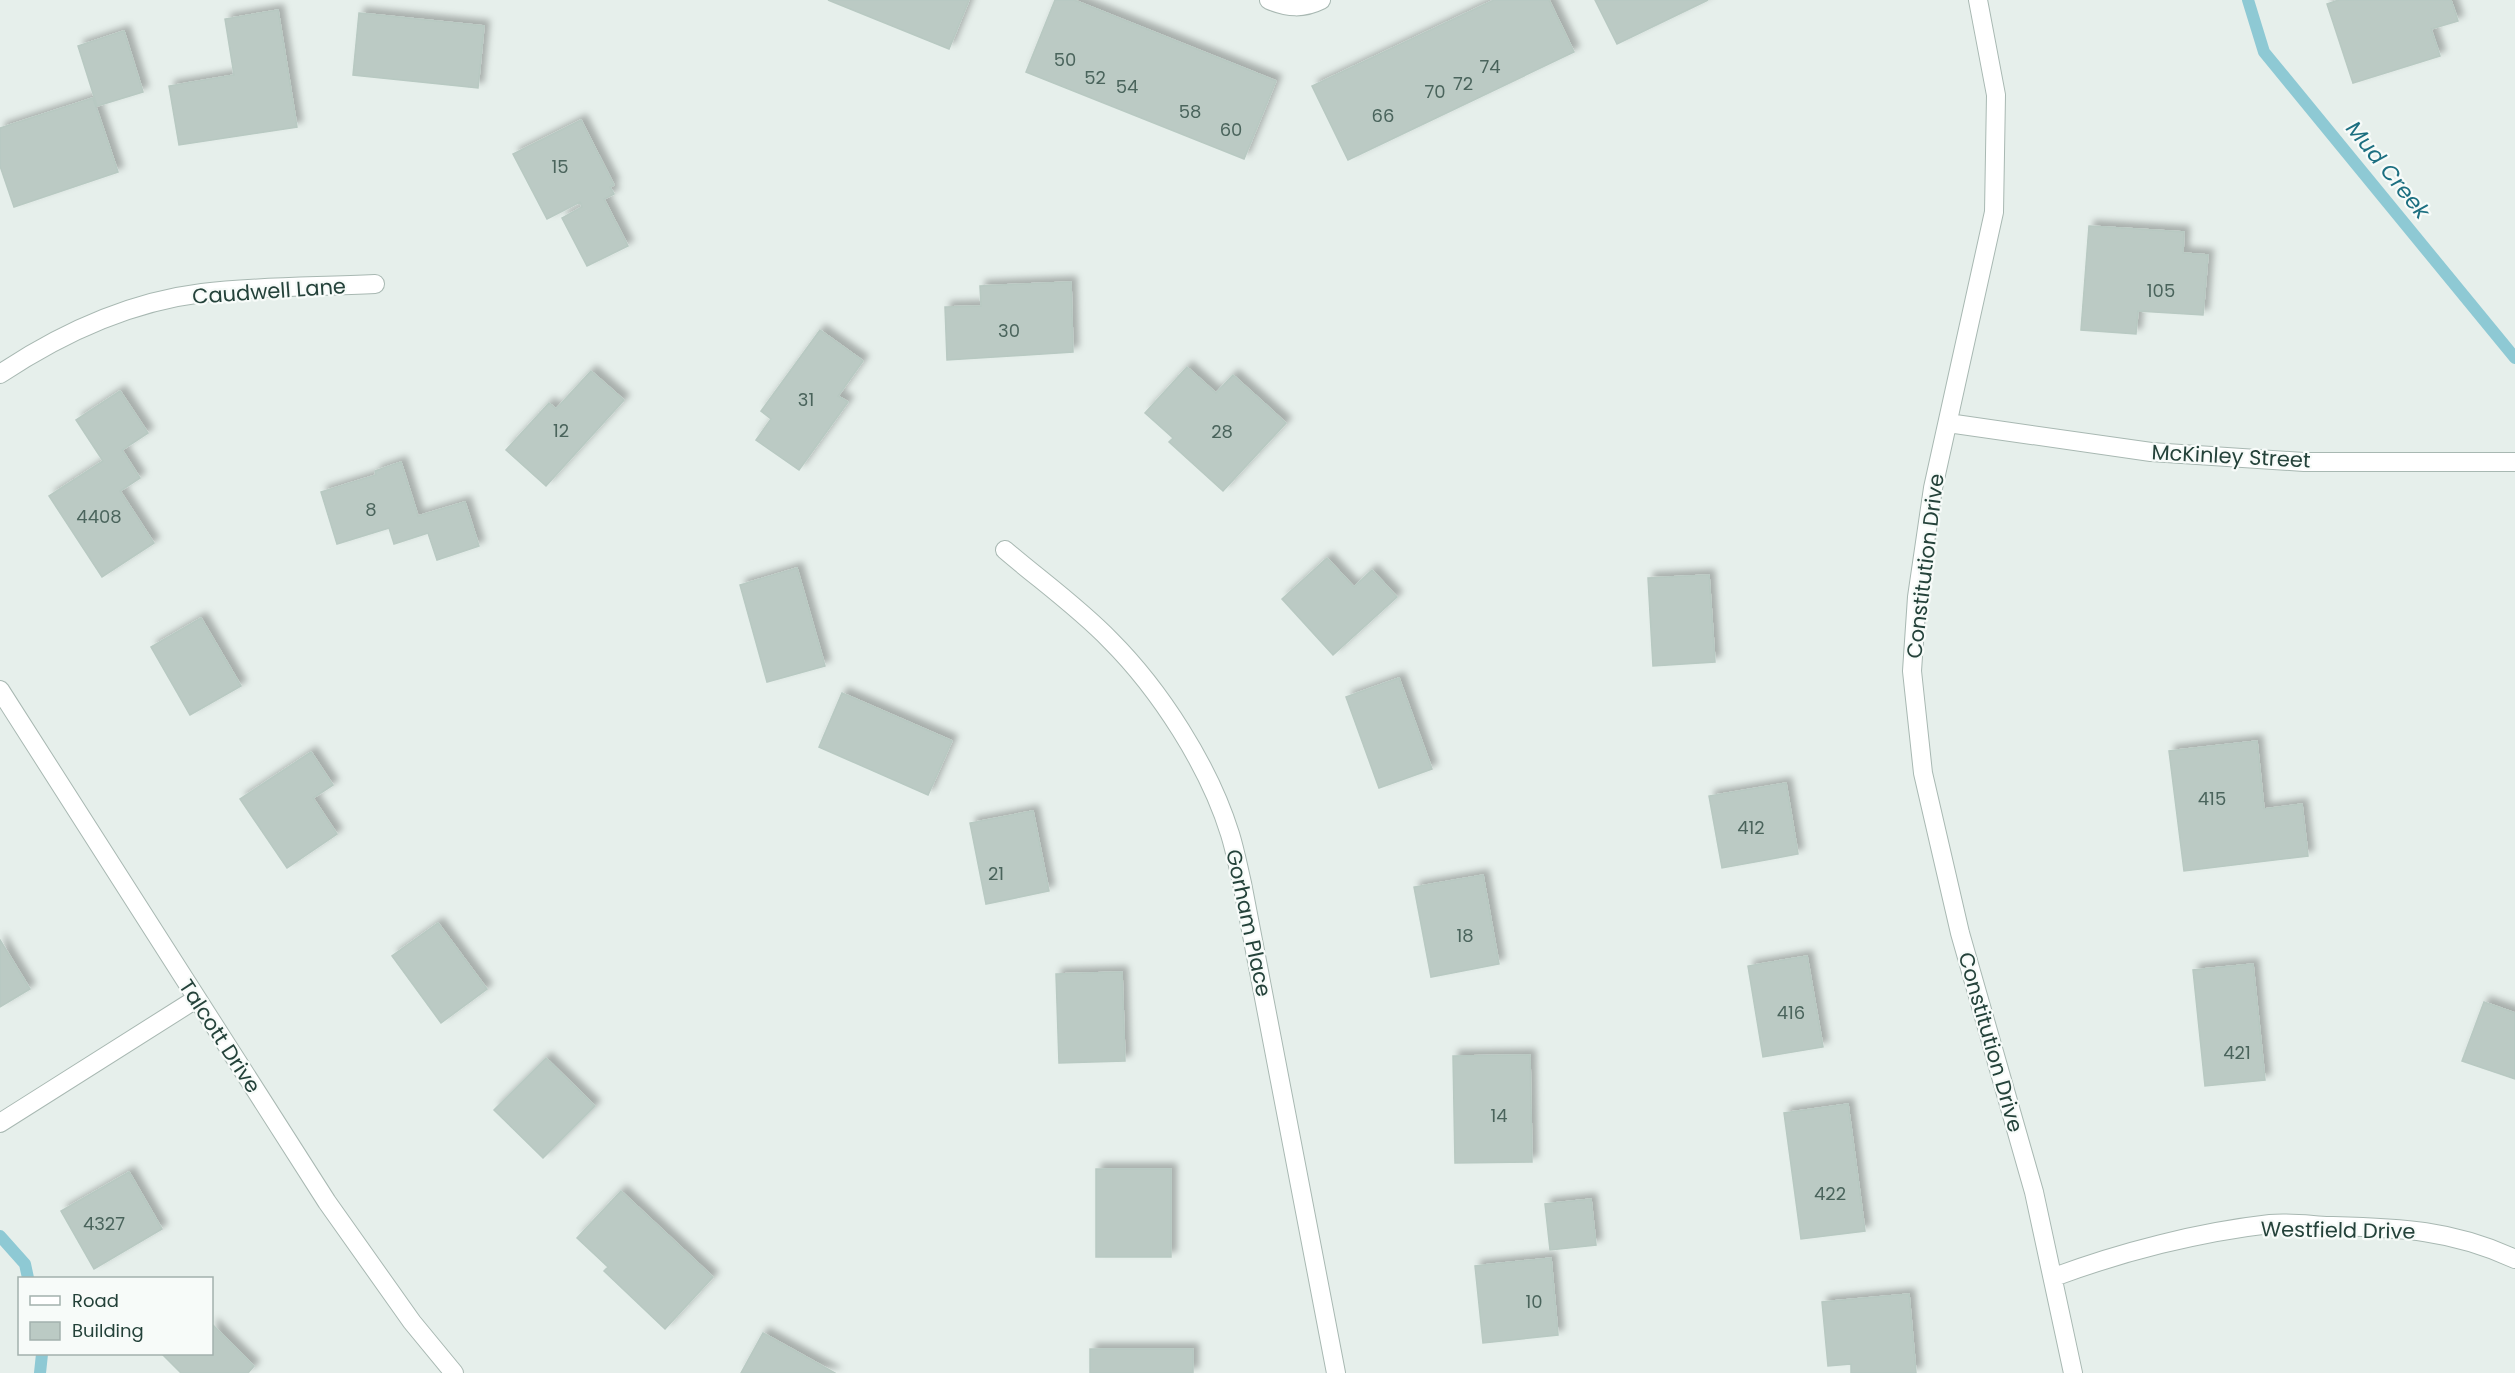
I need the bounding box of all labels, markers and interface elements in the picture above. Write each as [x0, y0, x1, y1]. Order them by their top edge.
house number: 50 [1054, 47, 1076, 72]
house number: 74 [1479, 54, 1501, 79]
house number: 52 [1084, 65, 1106, 90]
house number: 72 [1453, 71, 1473, 96]
house number: 54 [1116, 74, 1138, 99]
house number: 70 [1424, 79, 1446, 104]
house number: 58 [1179, 99, 1201, 124]
house number: 66 [1372, 103, 1394, 128]
water label: Mud Creek [2339, 114, 2438, 227]
house number: 60 [1220, 117, 1242, 142]
house number: 15 [551, 154, 569, 179]
street label: Caudwell Lane [191, 271, 347, 311]
house number: 105 [2147, 278, 2175, 303]
house number: 30 [998, 318, 1020, 343]
house number: 31 [798, 387, 814, 412]
house number: 12 [553, 418, 569, 443]
house number: 28 [1211, 419, 1233, 444]
street label: McKinley Street [2151, 437, 2311, 475]
street label: Constitution Drive [1899, 472, 1951, 660]
house number: 8 [365, 497, 377, 522]
house number: 4408 [76, 504, 122, 529]
house number: 415 [2198, 786, 2226, 811]
house number: 412 [1737, 815, 1765, 840]
street label: Gorham Place [1219, 847, 1279, 999]
house number: 21 [988, 861, 1004, 886]
house number: 18 [1456, 923, 1474, 948]
street label: Constitution Drive [1951, 949, 2031, 1135]
street label: Talcott Drive [172, 973, 268, 1099]
house number: 416 [1777, 1000, 1805, 1025]
house number: 421 [2223, 1040, 2251, 1065]
house number: 14 [1490, 1103, 1508, 1128]
house number: 422 [1814, 1181, 1846, 1206]
house number: 4327 [83, 1211, 125, 1236]
street label: Westfield Drive [2260, 1214, 2416, 1246]
legend [18, 1277, 213, 1355]
text: Road [72, 1288, 119, 1313]
house number: 10 [1525, 1289, 1543, 1314]
text: Building [72, 1318, 144, 1343]

